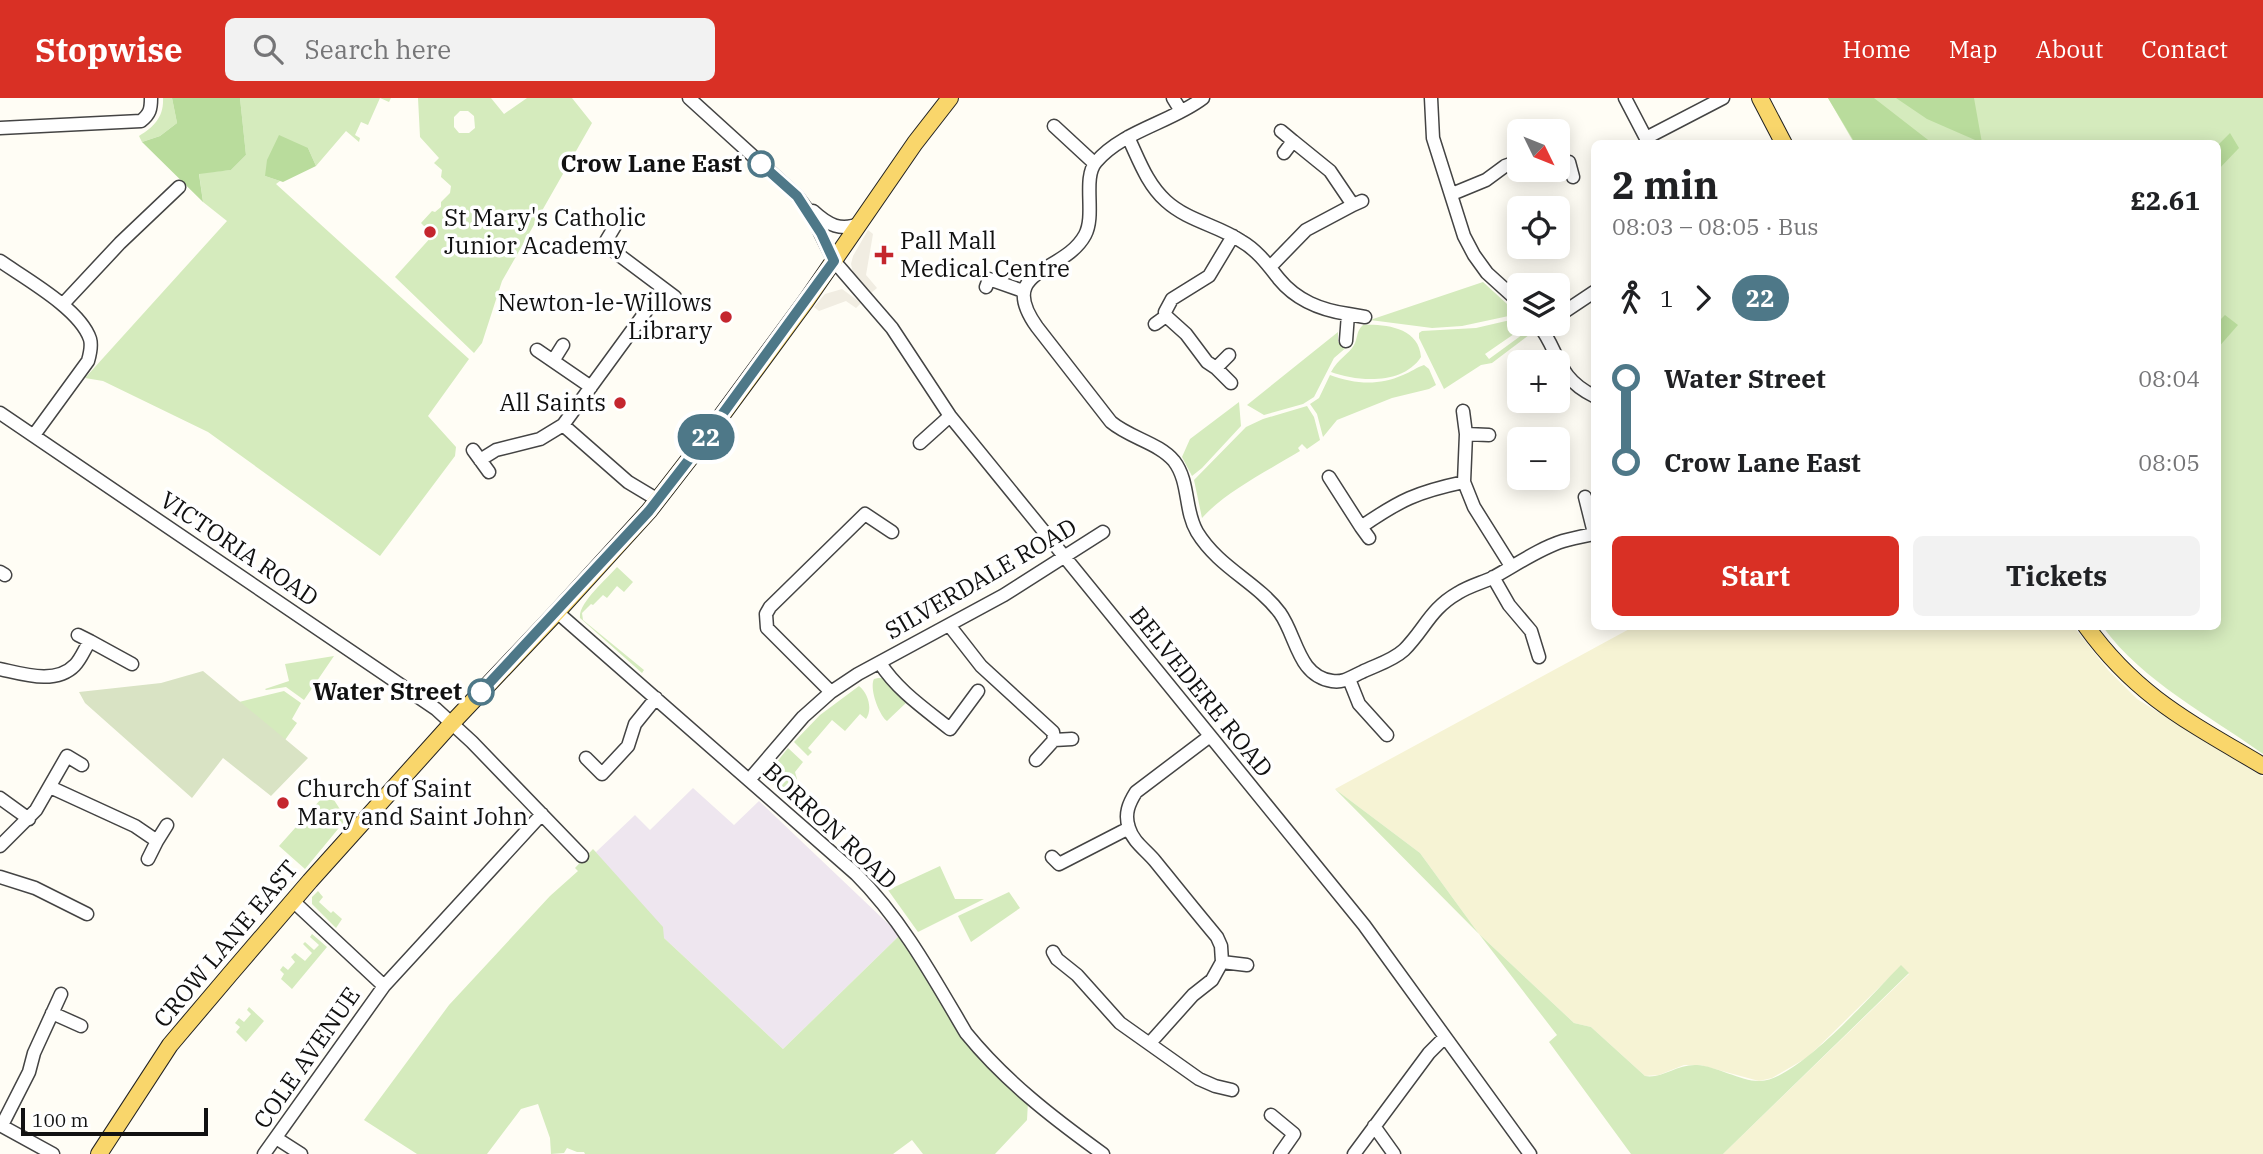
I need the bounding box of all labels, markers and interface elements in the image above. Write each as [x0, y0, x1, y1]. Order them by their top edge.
search box [225, 18, 715, 81]
text: Stopwise [35, 28, 183, 71]
icon: search [249, 30, 287, 68]
text: Search here [305, 32, 451, 66]
text: Home [1843, 33, 1911, 65]
text: Map [1949, 33, 1997, 65]
text: About [2035, 33, 2103, 65]
text: Contact [2141, 33, 2228, 65]
north arrow [1507, 119, 1570, 182]
map controls [1507, 119, 1570, 490]
place label: Crow Lane East [560, 147, 742, 179]
marker: Crow Lane East [748, 151, 774, 177]
text: 2 min [1612, 160, 1718, 209]
text: £2.61 [2130, 183, 2200, 217]
button: locate [1507, 196, 1570, 259]
place label: St Mary's Catholic Junior Academy [444, 201, 646, 261]
text: 08:03 – 08:05 · Bus [1612, 211, 1819, 241]
marker: St Mary's Catholic Junior Academy [422, 224, 438, 240]
place label: Pall Mall Medical Centre [900, 224, 1070, 284]
marker: Pall Mall Medical Centre [874, 245, 894, 265]
button: layers [1507, 273, 1570, 336]
icon: walk [1612, 279, 1650, 317]
icon: forward [1684, 279, 1722, 317]
text: 22 [1746, 282, 1775, 314]
text: 1 [1660, 283, 1674, 313]
place label: Newton-le-Willows Library [498, 286, 712, 346]
marker: Newton-le-Willows Library [718, 309, 734, 325]
button: + [1507, 350, 1570, 413]
text: Water Street [1664, 361, 1826, 395]
text: 08:04 [2138, 363, 2200, 393]
place label: All Saints [500, 386, 606, 418]
marker: All Saints [612, 395, 628, 411]
line badge: 22 [674, 414, 738, 460]
text: 22 [692, 421, 720, 453]
button: − [1507, 427, 1570, 490]
text: Crow Lane East [1664, 445, 1861, 479]
text: 08:05 [2138, 447, 2200, 477]
street label: VICTORIA ROAD [154, 483, 325, 613]
street label: SILVERDALE ROAD [879, 510, 1082, 646]
button: Start [1612, 536, 1899, 616]
button: Tickets [1913, 536, 2200, 616]
street label: BELVEDERE ROAD [1123, 599, 1280, 783]
place label: Water Street [313, 675, 462, 707]
marker: Water Street [468, 679, 494, 705]
street label: BORRON ROAD [757, 755, 905, 896]
place label: Church of Saint Mary and Saint John [297, 772, 528, 832]
marker: Church of Saint Mary and Saint John [275, 795, 291, 811]
street label: CROW LANE EAST [146, 853, 305, 1034]
street label: COLE AVENUE [245, 980, 367, 1135]
scale bar [21, 1105, 208, 1137]
text: 100 m [32, 1108, 89, 1132]

